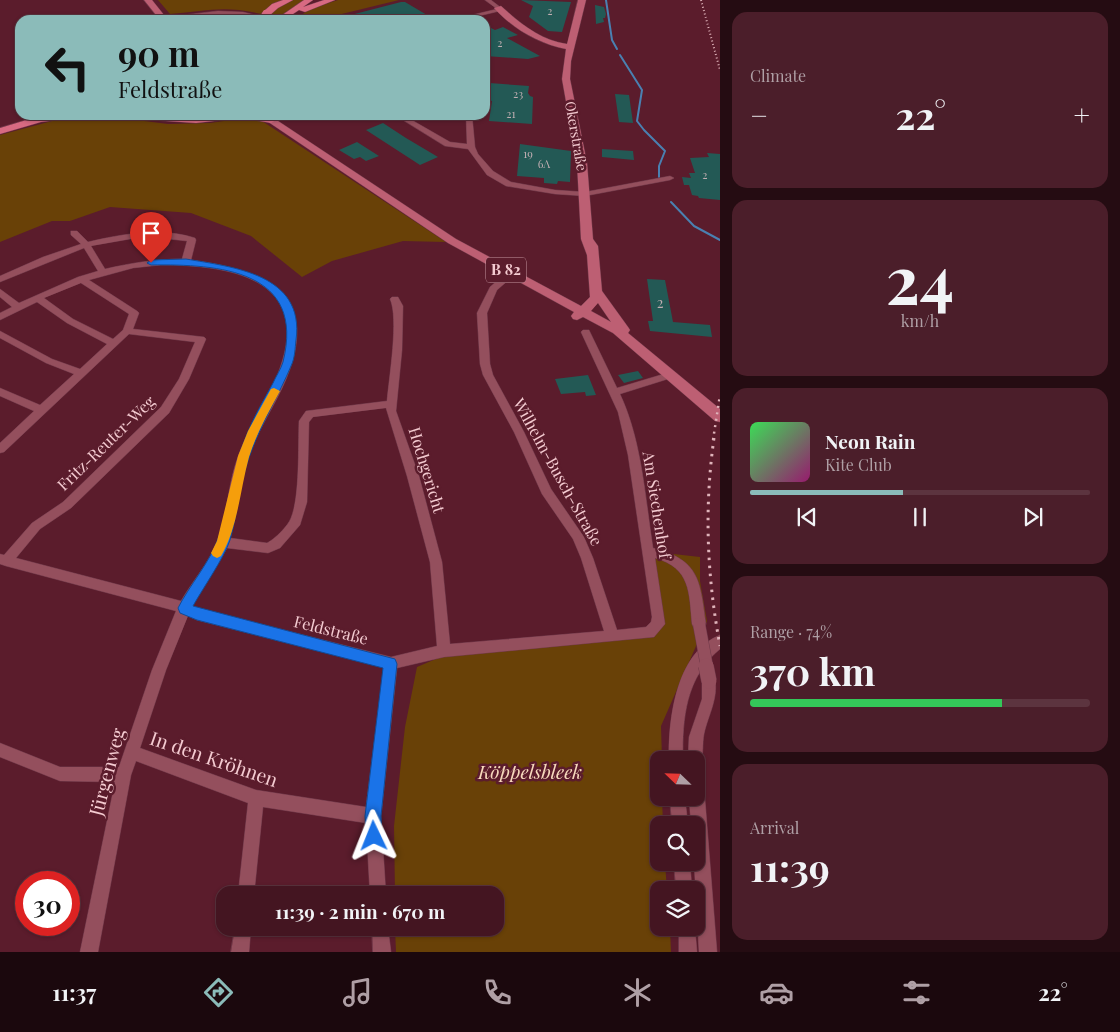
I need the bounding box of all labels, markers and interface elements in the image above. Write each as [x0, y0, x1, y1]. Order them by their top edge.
house number: 2 [547, 3, 553, 18]
text: 90 m [118, 29, 200, 76]
icon: left [35, 35, 100, 100]
house number: 2 [497, 35, 503, 50]
text: Climate [750, 65, 806, 86]
text: Feldstraße [118, 74, 222, 104]
house number: 23 [513, 86, 523, 101]
text: 22° [896, 89, 946, 140]
text: − [750, 96, 768, 133]
text: + [1074, 96, 1090, 133]
street label: Okerstraße [561, 100, 592, 172]
house number: 21 [506, 106, 516, 121]
house number: 19 [523, 146, 533, 161]
house number: 6A [538, 156, 550, 171]
house number: 2 [702, 167, 708, 182]
pin [130, 212, 172, 263]
icon: arrive [137, 219, 165, 247]
text: 24 [886, 234, 954, 320]
road number: B 82 [486, 258, 526, 282]
house number: 2 [657, 293, 664, 312]
text: km/h [901, 310, 939, 331]
street label: Fritz-Reuter-Weg [52, 390, 159, 495]
street label: Wilhelm-Busch-Straße [509, 393, 608, 549]
street label: Hochgericht [404, 424, 451, 516]
text: Neon Rain [825, 428, 915, 454]
street label: Am Siechenhof [639, 449, 677, 562]
text: Kite Club [825, 454, 892, 475]
icon: previous [793, 503, 821, 531]
icon: pause [906, 503, 934, 531]
icon: next [1019, 503, 1047, 531]
street label: Feldstraße [292, 610, 370, 649]
text: Range · 74% [750, 621, 832, 642]
text: 370 km [750, 645, 875, 696]
street label: In den Kröhnen [147, 724, 282, 792]
street label: Jürgenweg [82, 725, 130, 820]
north arrow [650, 751, 705, 806]
map controls [650, 751, 705, 936]
park label: Köppelsbleek [477, 758, 582, 784]
position arrow [347, 809, 399, 861]
button: search [650, 816, 705, 871]
text: Arrival [750, 817, 799, 838]
text: 11:39 [750, 841, 830, 892]
speed limit sign: 30 [15, 871, 80, 936]
button: layers [650, 881, 705, 936]
text: 11:39 · 2 min · 670 m [275, 898, 445, 924]
icon: directions [201, 975, 236, 1010]
icon: music [340, 975, 375, 1010]
icon: phone [480, 975, 515, 1010]
icon: climate [620, 975, 655, 1010]
icon: car [759, 975, 794, 1010]
icon: filters [899, 975, 934, 1010]
text: 11:37 [52, 977, 96, 1007]
text: 22° [1038, 977, 1068, 1007]

